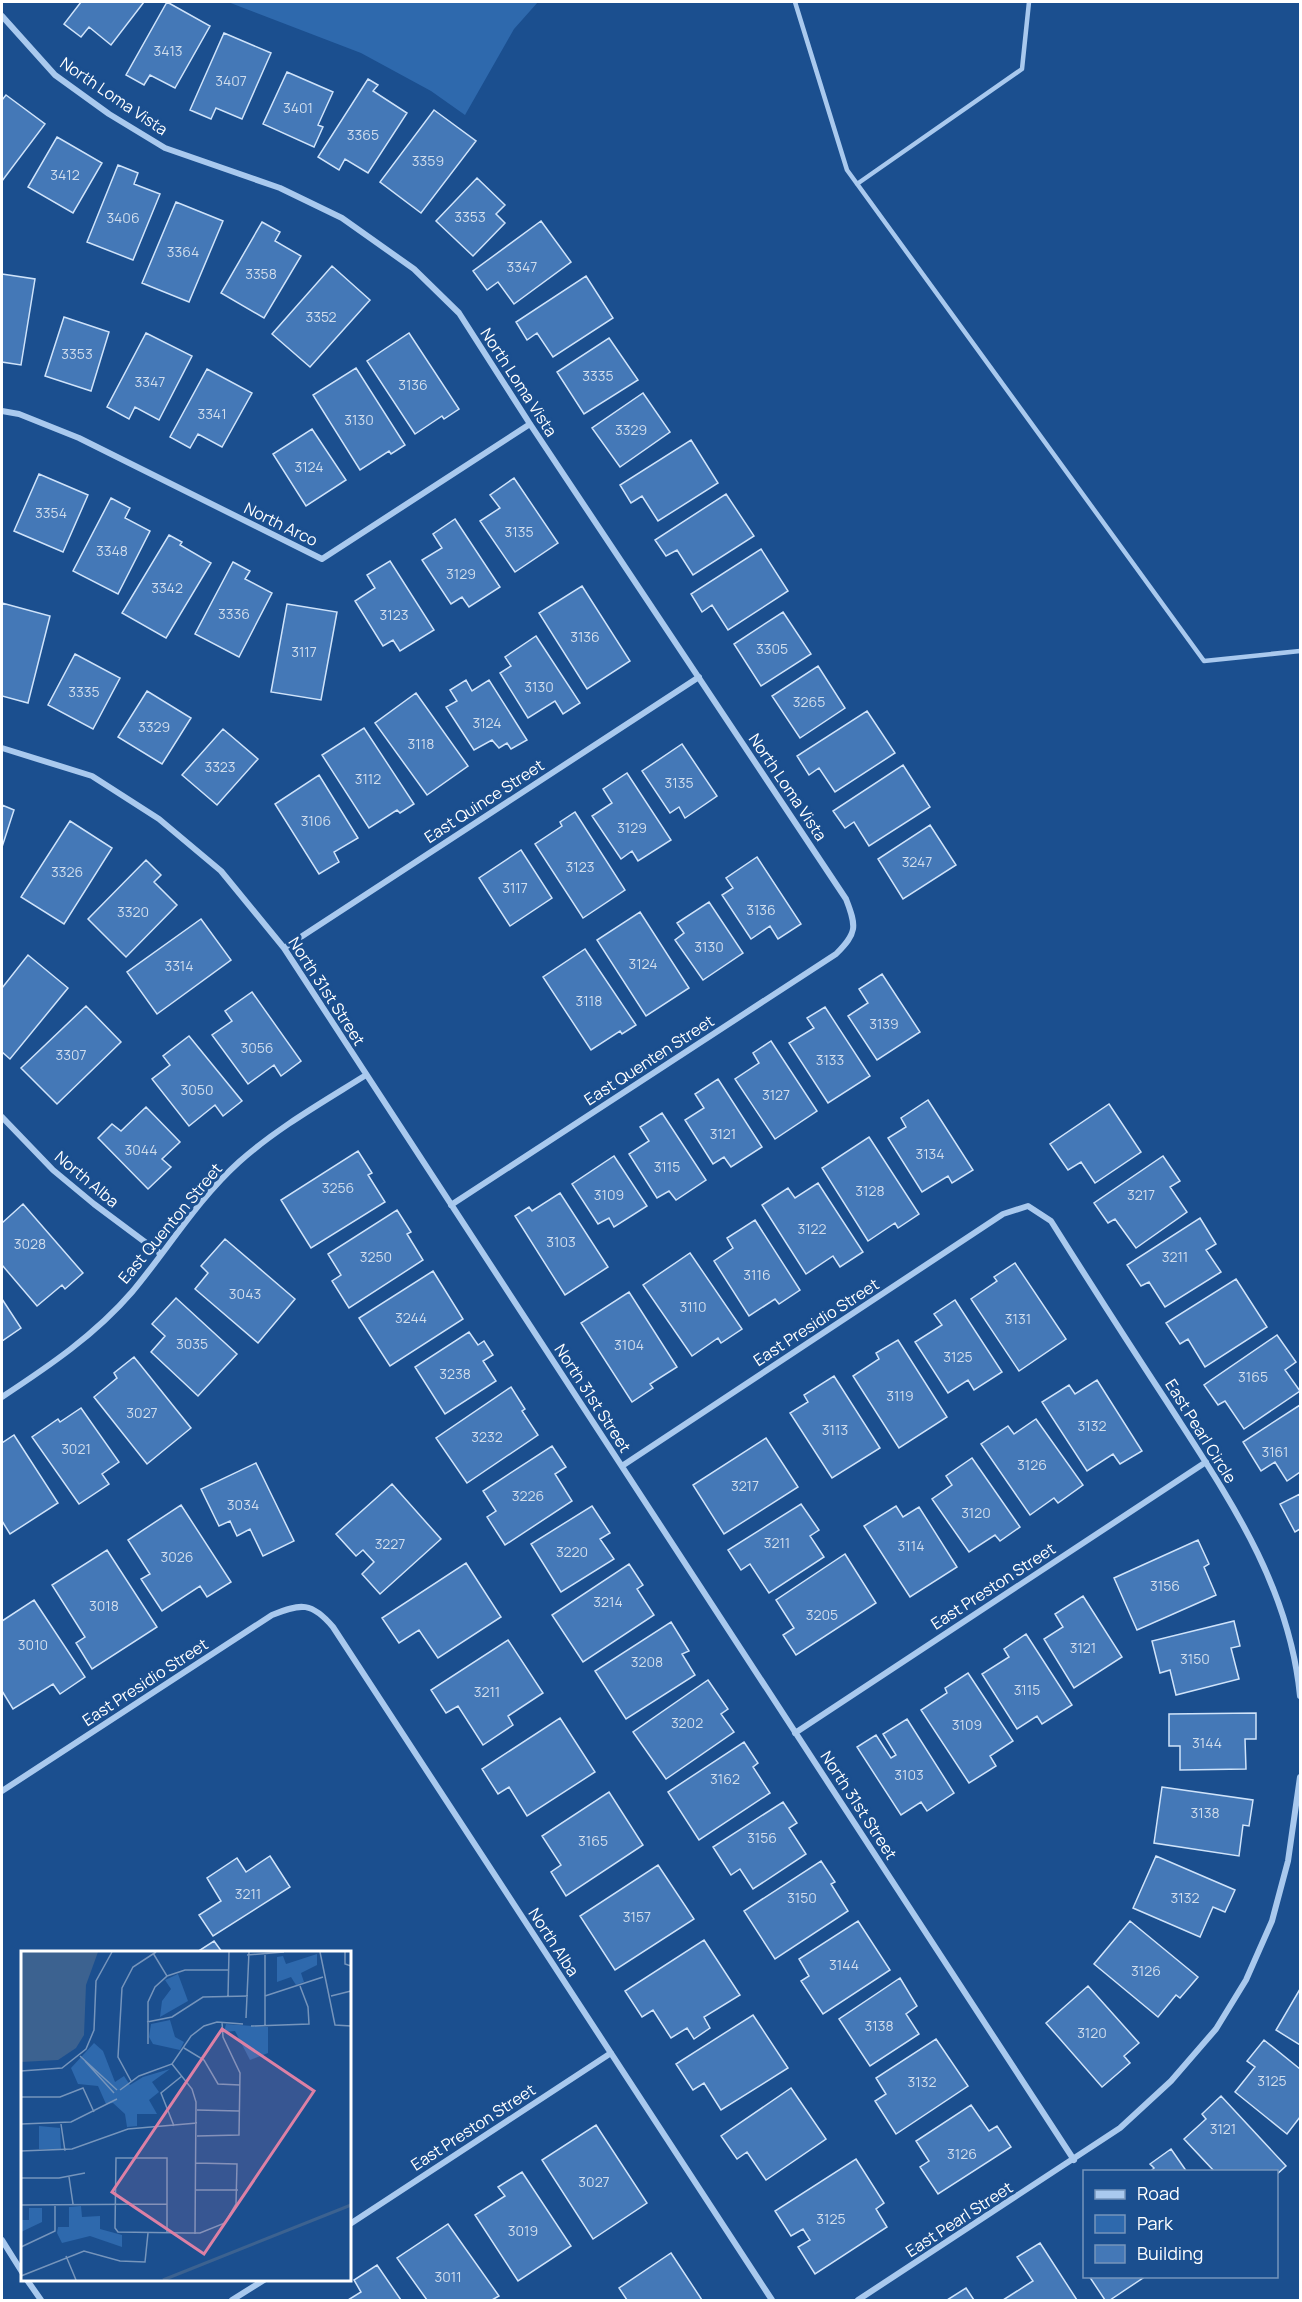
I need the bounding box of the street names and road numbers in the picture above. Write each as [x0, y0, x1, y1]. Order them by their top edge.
street label: North Loma Vista [56, 52, 172, 140]
street label: North Loma Vista [476, 323, 562, 441]
street label: North Arco [241, 497, 321, 551]
street label: North Loma Vista [744, 729, 832, 845]
street label: East Quince Street [420, 754, 548, 848]
street label: North 31st Street [284, 932, 370, 1050]
street label: East Quenten Street [580, 1010, 718, 1110]
street label: North Alba [50, 1146, 124, 1212]
street label: East Quenton Street [113, 1158, 227, 1288]
street label: East Presidio Street [749, 1273, 883, 1371]
street label: North 31st Street [550, 1339, 636, 1457]
street label: East Pearl Circle [1160, 1375, 1242, 1487]
street label: East Preston Street [927, 1537, 1059, 1635]
street label: East Presidio Street [78, 1633, 212, 1731]
street label: North 31st Street [816, 1746, 902, 1864]
street label: North Alba [524, 1903, 584, 1981]
street label: East Preston Street [407, 2078, 539, 2176]
street label: East Pearl Street [901, 2176, 1017, 2262]

